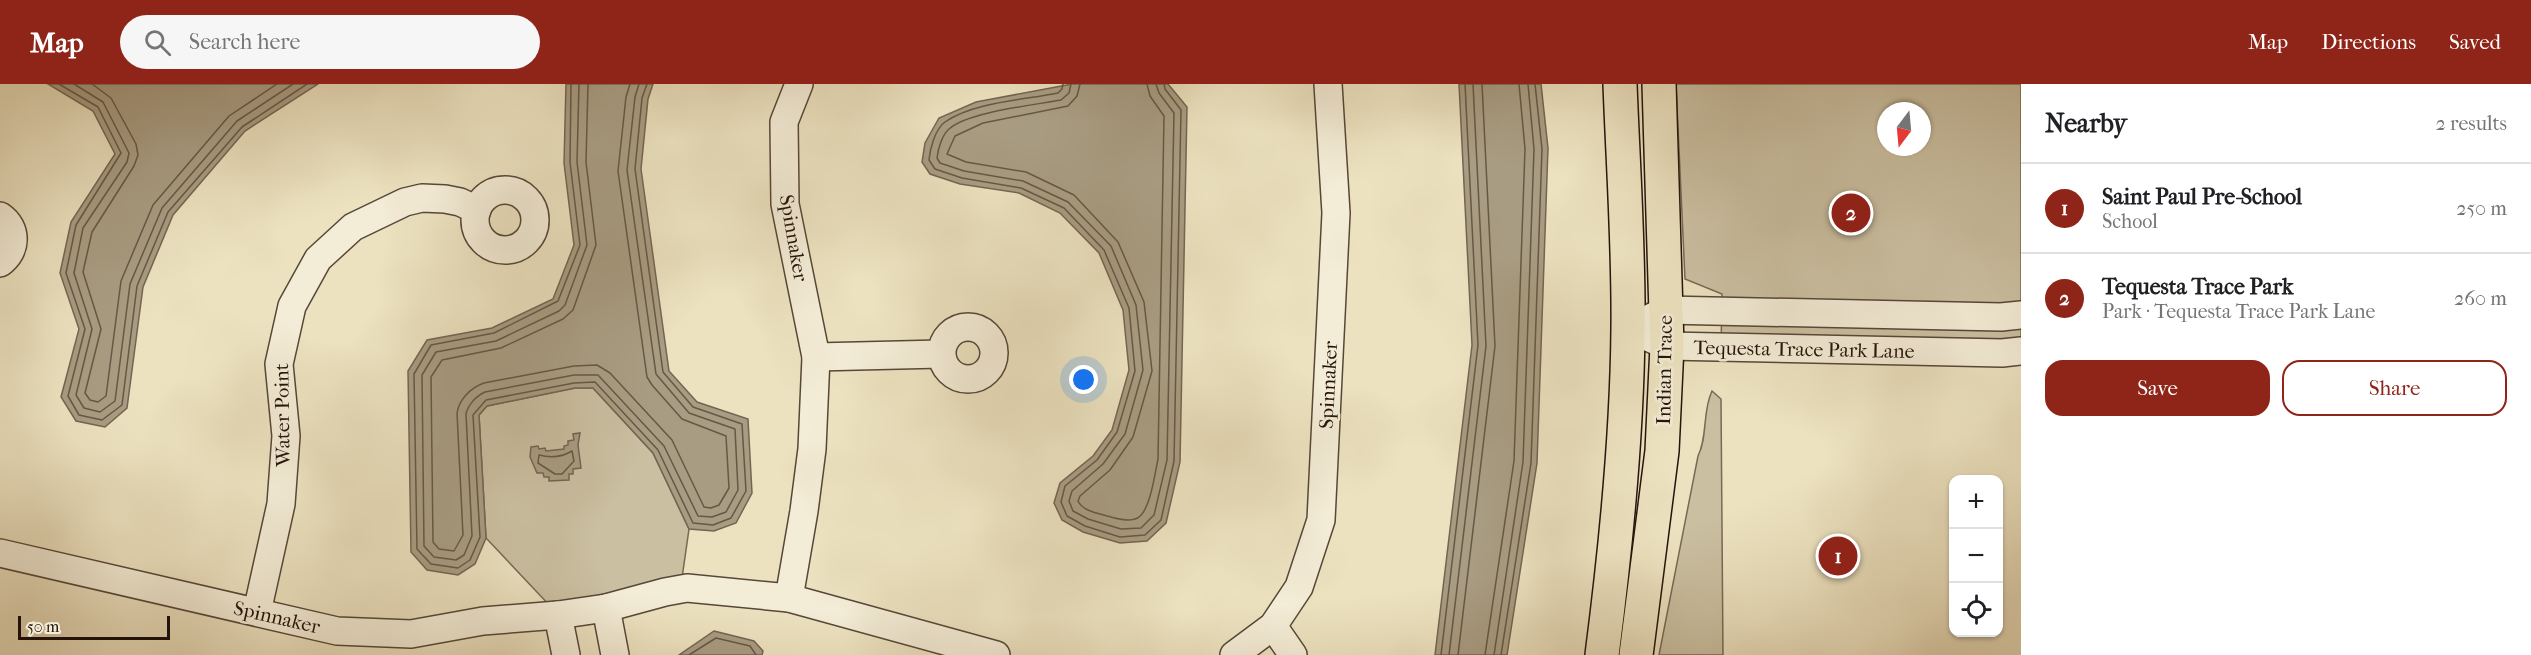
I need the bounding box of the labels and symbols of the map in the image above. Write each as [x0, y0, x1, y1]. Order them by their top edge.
north arrow [1877, 102, 1931, 156]
pin: 2 [1832, 190, 1870, 236]
street label: Spinnaker [775, 193, 813, 284]
street label: Indian Trace [1652, 315, 1677, 425]
street label: Tequesta Trace Park Lane [1693, 336, 1915, 363]
street label: Spinnaker [1315, 340, 1342, 430]
street label: Water Point [270, 363, 295, 468]
your location [1069, 365, 1098, 394]
pin: 1 [1818, 534, 1858, 578]
street label: Spinnaker [231, 596, 323, 639]
scale bar [18, 613, 170, 640]

